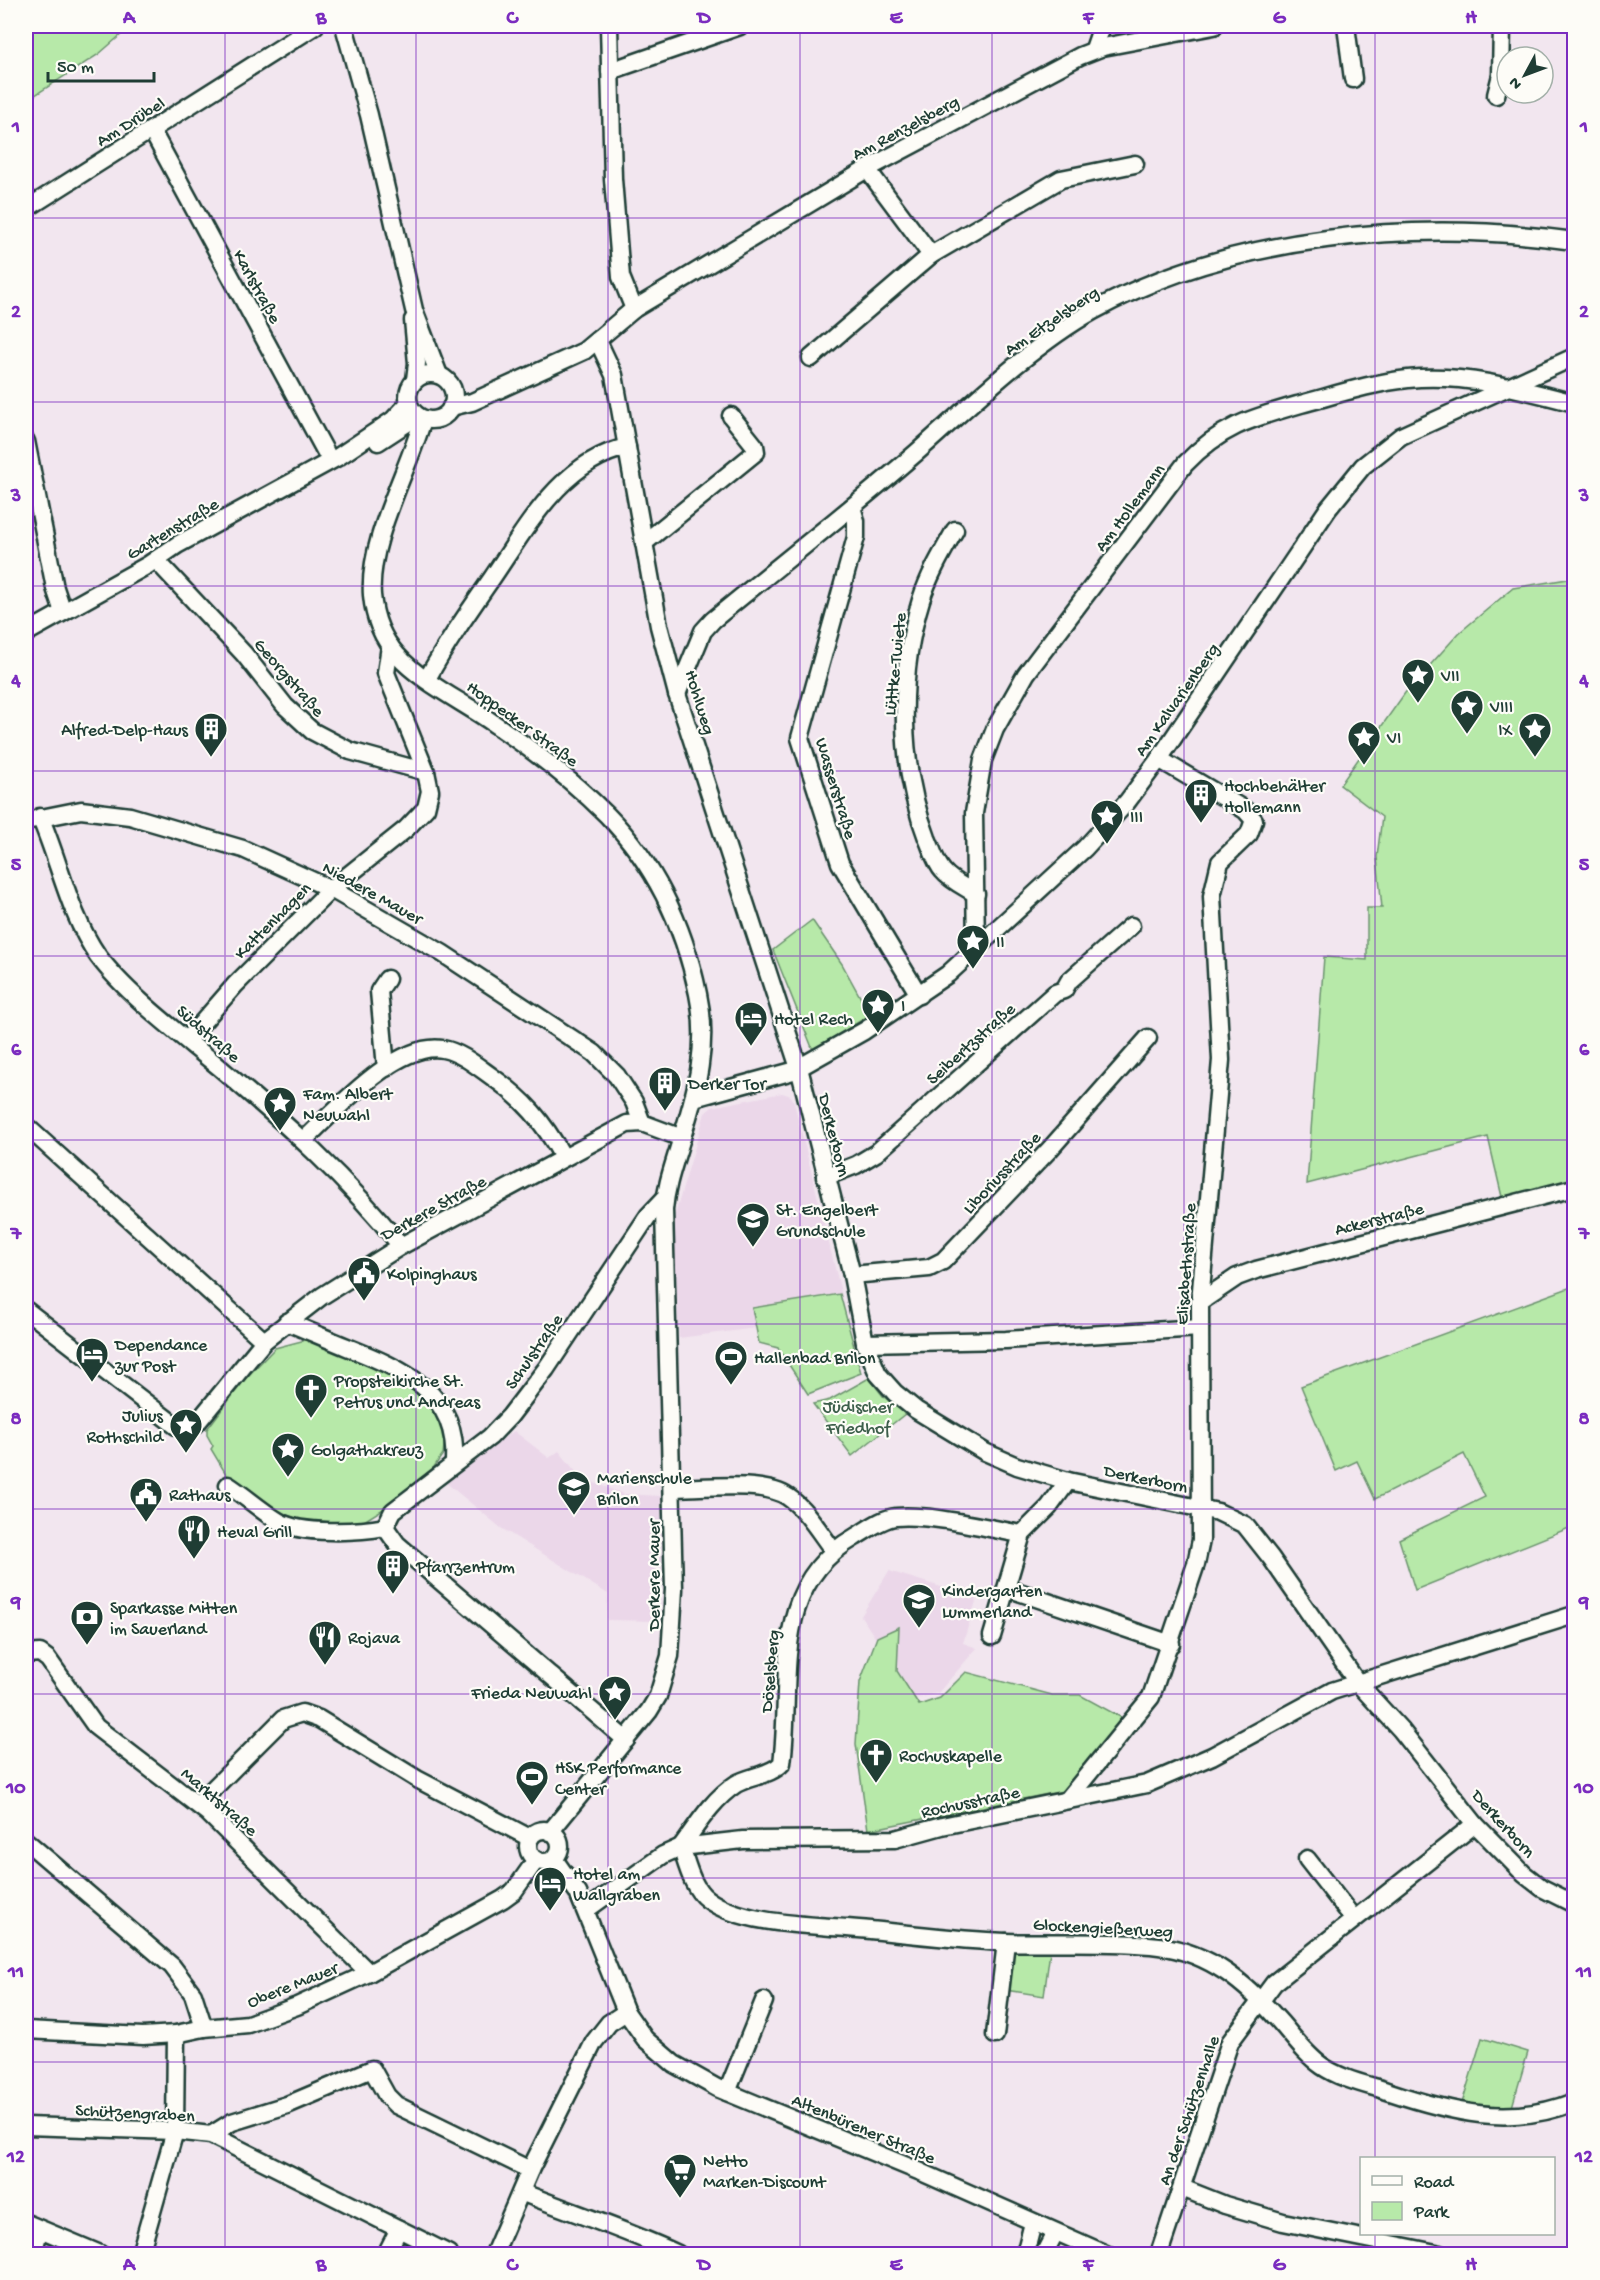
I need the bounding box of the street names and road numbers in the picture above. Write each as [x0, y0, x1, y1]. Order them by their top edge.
street label: Am Renzelsberg [849, 92, 963, 166]
street label: Am Drübel [93, 94, 170, 152]
street label: Karlstraße [227, 247, 285, 328]
street label: Am Etzelsberg [1001, 283, 1104, 361]
street label: Am Hollemann [1091, 460, 1171, 557]
street label: Gartenstraße [124, 494, 224, 566]
street label: Lüttke-Twiete [881, 611, 912, 717]
street label: Georgstraße [248, 635, 328, 723]
street label: Am Kalvarienberg [1131, 640, 1225, 761]
street label: Hohlweg [679, 668, 718, 738]
street label: Hoppecker Straße [462, 677, 582, 773]
street label: Wasserstraße [809, 736, 860, 843]
street label: Niedere Mauer [318, 858, 427, 931]
street label: Kattenhagen [231, 879, 317, 965]
street label: Seibertzstraße [923, 999, 1021, 1090]
street label: Südstraße [171, 1001, 244, 1069]
street label: Derkerborn [812, 1091, 853, 1180]
street label: Liboriusstraße [959, 1128, 1047, 1219]
street label: Derkere Straße [377, 1171, 491, 1247]
street label: Ackerstraße [1333, 1199, 1427, 1242]
street label: Elisabethstraße [1173, 1202, 1202, 1326]
street label: Schulstraße [501, 1310, 569, 1394]
street label: Derkerborn [1101, 1461, 1190, 1500]
street label: Derkere Mauer [645, 1518, 666, 1632]
street label: Döselsberg [757, 1629, 786, 1714]
street label: Marktstraße [176, 1764, 262, 1842]
street label: Rochusstraße [919, 1783, 1022, 1824]
street label: Derkerborn [1465, 1785, 1539, 1864]
street label: Glockengießerweg [1032, 1915, 1173, 1944]
street label: Obere Mauer [244, 1958, 343, 2014]
street label: An der Schützenhalle [1155, 2033, 1226, 2188]
street label: Altenbürener Straße [788, 2091, 939, 2170]
street label: Schützengraben [75, 2101, 196, 2128]

